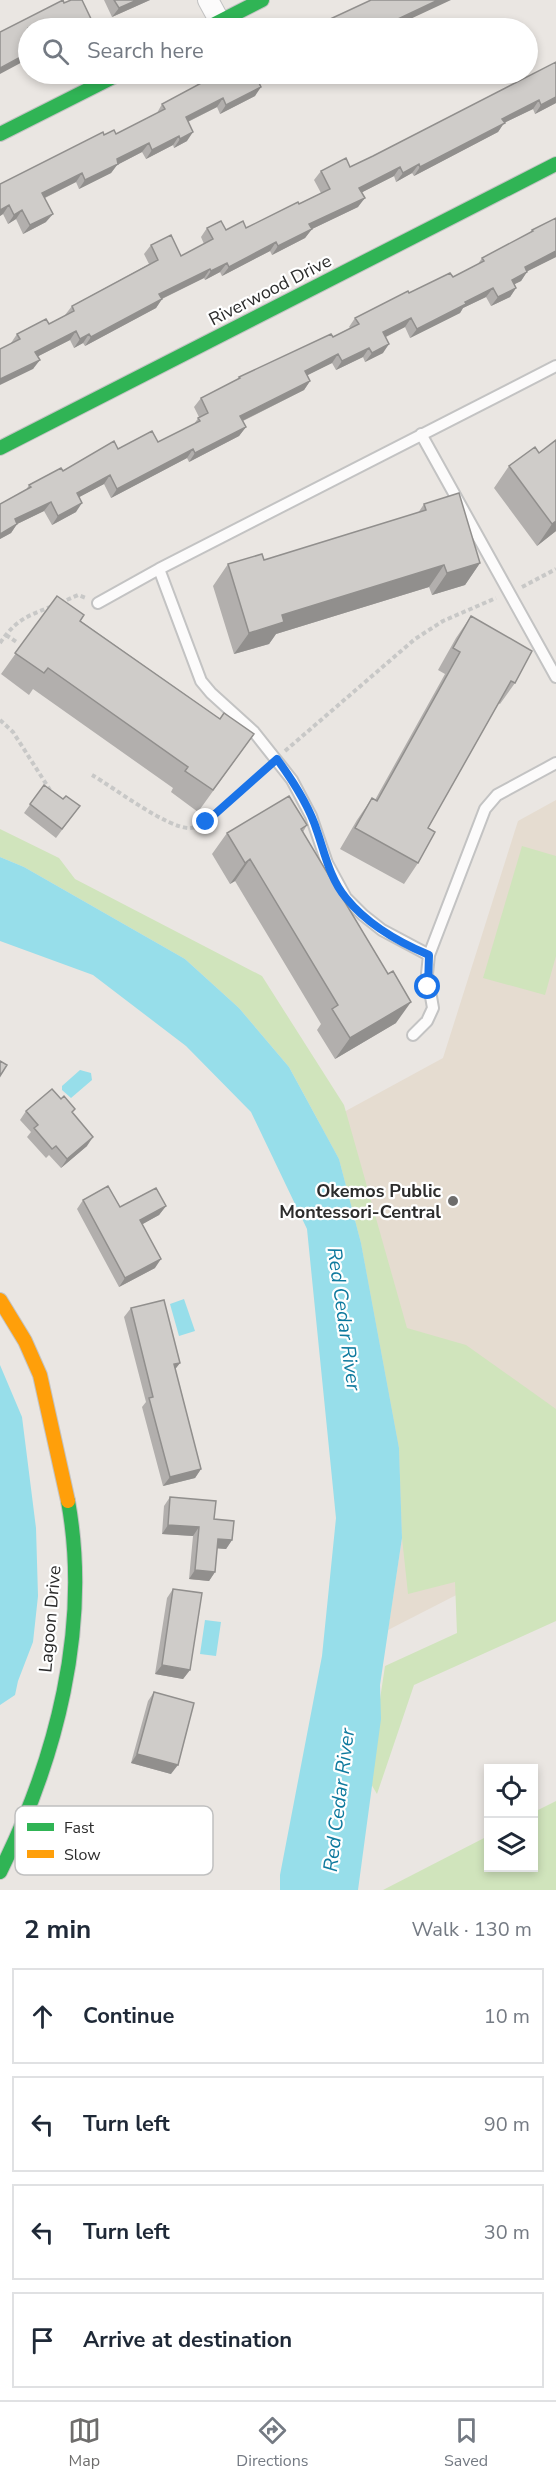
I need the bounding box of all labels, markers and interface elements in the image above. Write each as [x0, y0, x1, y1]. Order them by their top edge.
search box [18, 18, 538, 84]
icon: search [39, 35, 72, 68]
text: Search here [87, 36, 204, 66]
street label: Riverwood Drive [205, 249, 335, 331]
route end [192, 808, 218, 834]
route start [414, 973, 440, 999]
place label: Okemos Public Montessori-Central [279, 1179, 442, 1224]
marker: Okemos Public Montessori-Central [446, 1194, 460, 1208]
water label: Red Cedar River [321, 1246, 368, 1393]
street label: Lagoon Drive [33, 1564, 67, 1674]
water label: Red Cedar River [317, 1726, 361, 1873]
map controls [484, 1764, 538, 1872]
button: locate [484, 1764, 538, 1818]
legend [15, 1806, 213, 1875]
text: Fast [64, 1817, 95, 1839]
button: layers [484, 1818, 538, 1872]
text: Slow [64, 1844, 101, 1866]
text: 2 min [24, 1912, 91, 1947]
text: Walk · 130 m [412, 1916, 532, 1943]
icon: ahead [26, 2000, 59, 2033]
text: Continue [83, 2001, 174, 2031]
text: 10 m [484, 2003, 530, 2030]
icon: left [26, 2108, 59, 2141]
text: Turn left [83, 2109, 170, 2139]
text: 90 m [484, 2111, 530, 2138]
icon: left [26, 2216, 59, 2249]
text: Turn left [83, 2217, 170, 2247]
text: 30 m [484, 2219, 530, 2246]
icon: arrive [26, 2324, 59, 2357]
text: Arrive at destination [83, 2325, 292, 2355]
tab: Map [68, 2414, 101, 2472]
tab: Directions [236, 2414, 308, 2472]
tab: Saved [444, 2414, 488, 2472]

